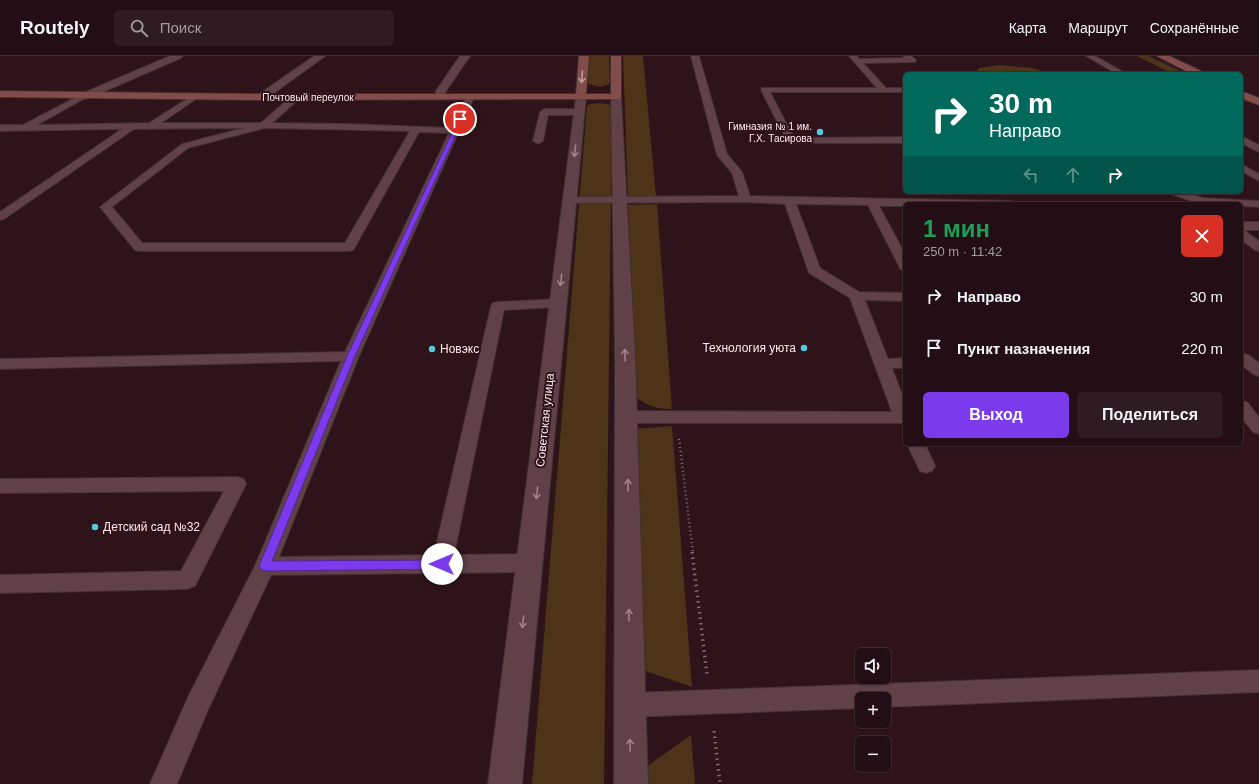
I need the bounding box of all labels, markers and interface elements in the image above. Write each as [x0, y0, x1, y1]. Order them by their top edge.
search box [114, 10, 394, 46]
text: Routely [20, 17, 90, 38]
icon: search [128, 17, 150, 39]
text: Поиск [160, 19, 201, 36]
text: Карта [1009, 20, 1046, 36]
text: Маршрут [1068, 20, 1128, 36]
text: Сохранённые [1150, 20, 1239, 36]
one-way arrow [579, 70, 586, 83]
icon: right [923, 88, 975, 140]
text: 30 m [989, 88, 1053, 119]
street label: Почтовый переулок [262, 92, 354, 103]
pin [443, 102, 477, 136]
icon: arrive [449, 108, 471, 130]
place label: Гимназия № 1 им. Г.Х. Тасирова [728, 121, 812, 144]
text: Направо [989, 121, 1061, 141]
marker: Гимназия № 1 им. Г.Х. Тасирова [815, 127, 825, 137]
one-way arrow [571, 144, 579, 157]
icon: left [1020, 164, 1042, 186]
icon: ahead [1062, 164, 1084, 186]
icon: right [1104, 164, 1126, 186]
text: 1 мин [923, 215, 990, 242]
button: close [1181, 215, 1223, 257]
text: 250 m · 11:42 [923, 244, 1002, 259]
one-way arrow [557, 273, 564, 286]
icon: right [923, 285, 945, 307]
text: Направо [957, 288, 1021, 305]
text: 30 m [1190, 288, 1223, 305]
icon: arrive [923, 337, 945, 359]
text: Пункт назначения [957, 340, 1090, 357]
text: 220 m [1181, 340, 1223, 357]
place label: Технология уюта [702, 341, 796, 355]
place label: Новэкс [440, 342, 479, 356]
marker: Технология уюта [799, 343, 809, 353]
marker: Новэкс [427, 344, 437, 354]
one-way arrow [622, 349, 629, 362]
street label: Советская улица [533, 372, 557, 468]
button: Выход [923, 392, 1069, 438]
button: Поделиться [1077, 392, 1223, 438]
one-way arrow [624, 479, 632, 492]
one-way arrow [533, 486, 541, 499]
place label: Детский сад №32 [103, 520, 200, 534]
marker: Детский сад №32 [90, 522, 100, 532]
position arrow [421, 543, 463, 585]
one-way arrow [625, 609, 632, 622]
one-way arrow [519, 615, 527, 628]
map controls [855, 648, 891, 772]
button: sound [855, 648, 891, 684]
button: + [855, 692, 891, 728]
button: − [855, 736, 891, 772]
one-way arrow [626, 739, 634, 752]

